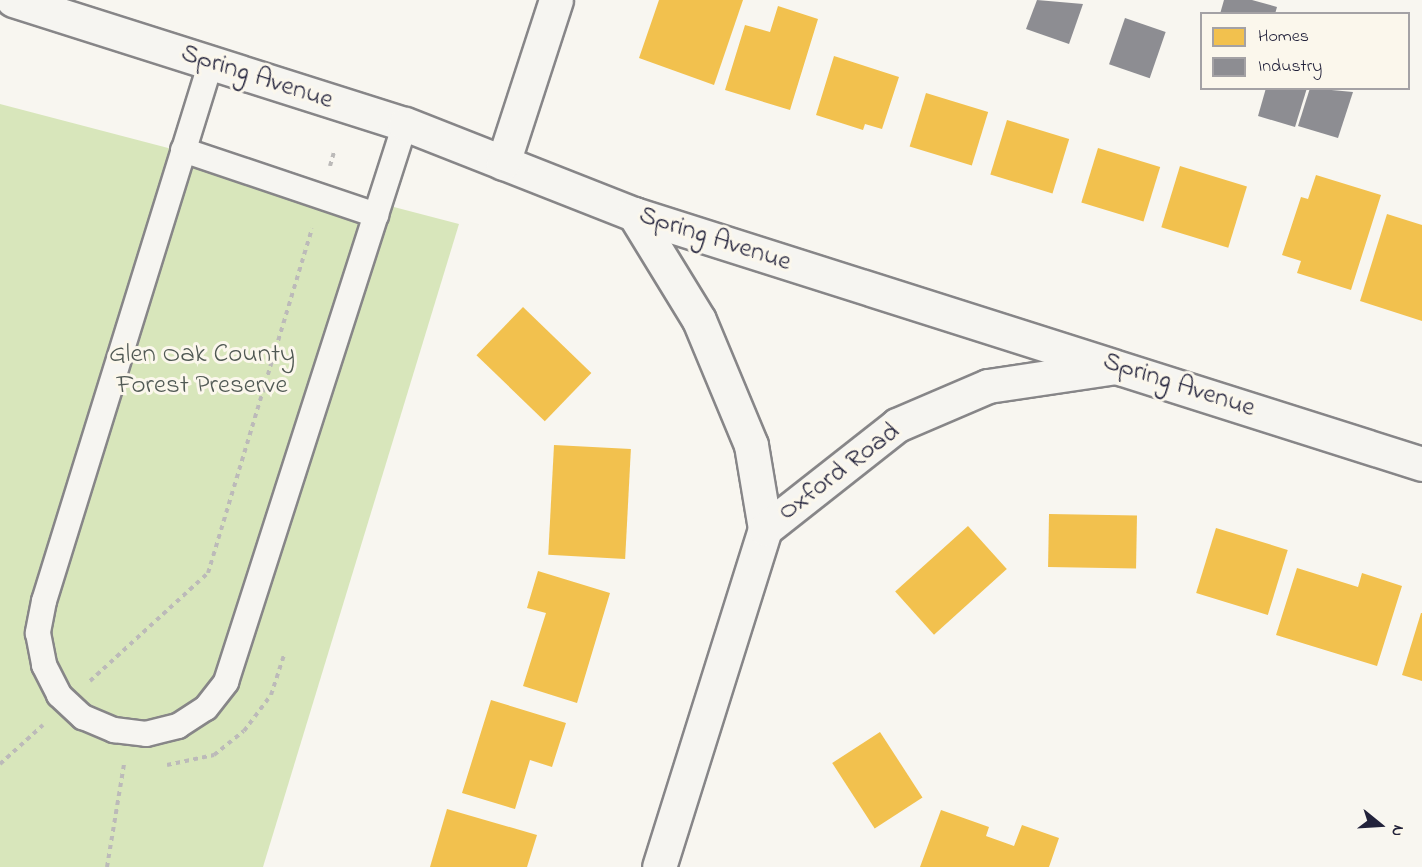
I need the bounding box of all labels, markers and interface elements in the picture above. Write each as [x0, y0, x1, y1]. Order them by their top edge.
legend [1200, 12, 1410, 90]
text: Homes [1258, 24, 1309, 50]
street label: Spring Avenue [177, 37, 337, 117]
text: Industry [1258, 54, 1322, 80]
street label: Spring Avenue [635, 199, 795, 279]
park label: Glen Oak County Forest Preserve [109, 338, 295, 401]
street label: Spring Avenue [1099, 345, 1259, 425]
street label: Oxford Road [772, 416, 906, 528]
north arrow [1350, 795, 1410, 855]
text: N [1384, 822, 1410, 839]

